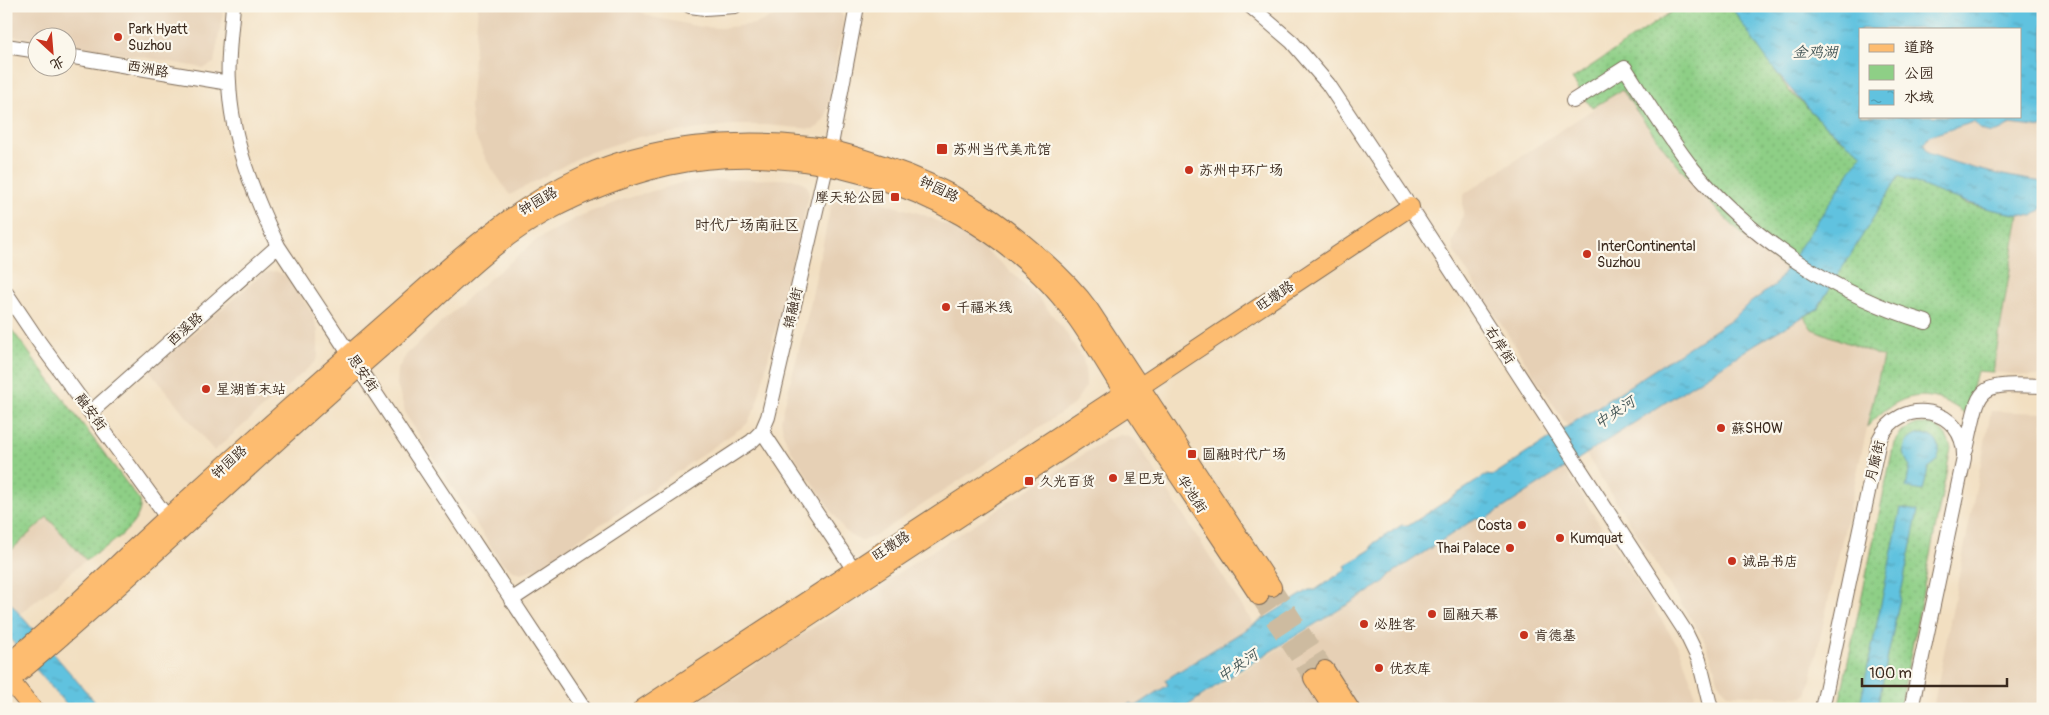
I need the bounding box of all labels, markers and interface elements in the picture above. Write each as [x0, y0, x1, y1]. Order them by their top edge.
place label: Park Hyatt Suzhou [128, 21, 188, 54]
north arrow [28, 28, 78, 78]
legend [1859, 28, 2022, 118]
marker: Park Hyatt Suzhou [112, 31, 124, 43]
text: 道路 [1904, 38, 1934, 57]
water label: 金鸡湖 [1792, 43, 1839, 62]
text: 北 [47, 53, 67, 74]
street label: 西洲路 [126, 57, 170, 81]
text: 公园 [1904, 64, 1934, 83]
text: 水域 [1904, 88, 1934, 107]
place label: 苏州当代美术馆 [953, 141, 1051, 158]
marker: 苏州当代美术馆 [935, 142, 949, 156]
place label: 苏州中环广场 [1199, 162, 1283, 179]
marker: 苏州中环广场 [1183, 164, 1195, 176]
street label: 钟园路 [916, 172, 962, 206]
street label: 钟园路 [516, 183, 560, 219]
place label: 摩天轮公园 [815, 189, 885, 206]
marker: 摩天轮公园 [889, 191, 901, 203]
district label: 时代广场南社区 [694, 216, 800, 235]
place label: InterContinental Suzhou [1597, 238, 1696, 271]
marker: InterContinental Suzhou [1581, 248, 1593, 260]
street label: 旺墩路 [1253, 277, 1297, 315]
street label: 锦融街 [780, 286, 806, 330]
place label: 千福米线 [956, 299, 1012, 316]
marker: 千福米线 [940, 301, 952, 313]
street label: 西溪路 [164, 309, 206, 349]
street label: 右岸街 [1481, 323, 1519, 367]
street label: 思安街 [344, 351, 382, 395]
place label: 星湖首末站 [216, 381, 286, 398]
marker: 星湖首末站 [200, 383, 212, 395]
street label: 融安街 [72, 390, 110, 434]
water label: 中央河 [1591, 391, 1641, 433]
place label: 蘇SHOW [1731, 420, 1783, 437]
marker: 蘇SHOW [1715, 422, 1727, 434]
street label: 月廊街 [1862, 439, 1888, 483]
street label: 钟园路 [208, 442, 250, 482]
place label: 圆融时代广场 [1202, 446, 1286, 463]
marker: 圆融时代广场 [1186, 448, 1198, 460]
place label: 星巴克 [1123, 470, 1165, 487]
marker: 星巴克 [1107, 472, 1119, 484]
street label: 华池街 [1173, 472, 1211, 516]
place label: 久光百货 [1039, 473, 1095, 490]
marker: 久光百货 [1023, 475, 1035, 487]
place label: Costa [1477, 517, 1512, 534]
marker: Costa [1516, 519, 1528, 531]
street label: 旺墩路 [869, 527, 913, 565]
place label: Kumquat [1570, 530, 1623, 547]
marker: Kumquat [1554, 532, 1566, 544]
place label: Thai Palace [1436, 540, 1500, 557]
marker: Thai Palace [1504, 542, 1516, 554]
place label: 诚品书店 [1742, 553, 1798, 570]
marker: 诚品书店 [1726, 555, 1738, 567]
place label: 圆融天幕 [1442, 606, 1499, 623]
marker: 圆融天幕 [1426, 608, 1438, 620]
place label: 必胜客 [1374, 616, 1416, 633]
marker: 必胜客 [1358, 618, 1370, 630]
place label: 肯德基 [1534, 627, 1576, 644]
marker: 肯德基 [1518, 629, 1530, 641]
water label: 中央河 [1214, 644, 1264, 686]
scale bar [1862, 655, 2006, 687]
place label: 优衣库 [1389, 660, 1431, 677]
marker: 优衣库 [1373, 662, 1385, 674]
text: 100 m [1869, 664, 1912, 683]

